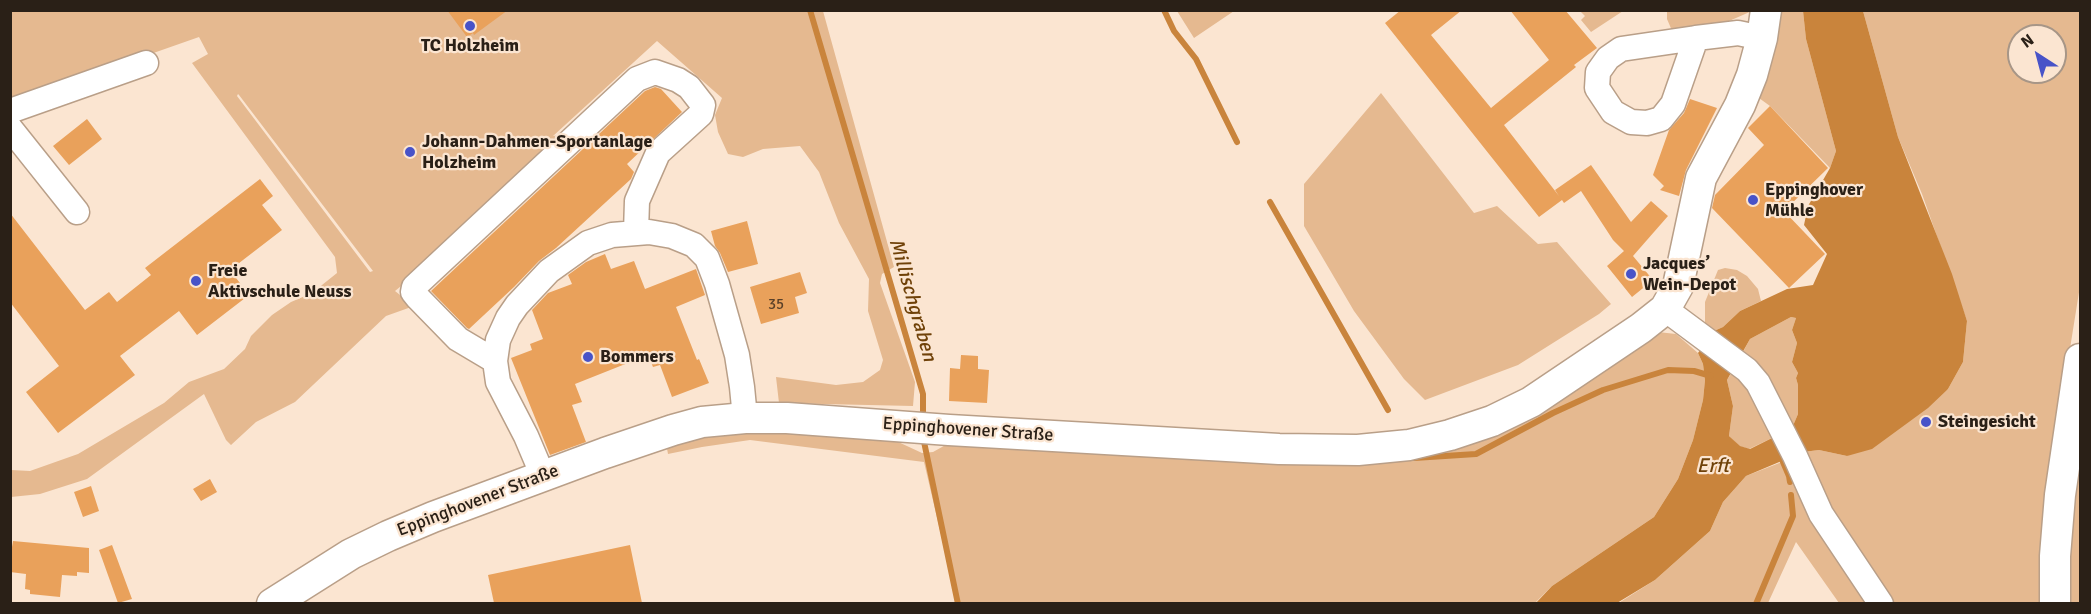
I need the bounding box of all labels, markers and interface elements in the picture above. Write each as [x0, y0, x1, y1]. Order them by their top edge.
marker: TC Holzheim [463, 19, 477, 33]
north arrow [2007, 24, 2067, 84]
text: N [2017, 30, 2038, 52]
place label: TC Holzheim [421, 35, 519, 57]
place label: Johann-Dahmen-Sportanlage Holzheim [422, 131, 652, 174]
marker: Johann-Dahmen-Sportanlage Holzheim [403, 145, 417, 159]
place label: Eppinghover Mühle [1765, 179, 1863, 222]
marker: Eppinghover Mühle [1746, 193, 1760, 207]
water label: Millischgraben [883, 236, 941, 364]
place label: Jacques’ Wein-Depot [1643, 253, 1736, 296]
place label: Freie Aktivschule Neuss [208, 260, 351, 302]
marker: Jacques’ Wein-Depot [1624, 267, 1638, 281]
marker: Freie Aktivschule Neuss [189, 274, 203, 288]
house number: 35 [768, 296, 784, 314]
place label: Bommers [600, 346, 674, 368]
marker: Bommers [581, 350, 595, 364]
place label: Steingesicht [1938, 411, 2036, 433]
street label: Eppinghovener Straße [882, 413, 1054, 447]
marker: Steingesicht [1919, 415, 1933, 429]
water label: Erft [1697, 455, 1729, 479]
street label: Eppinghovener Straße [394, 460, 562, 542]

